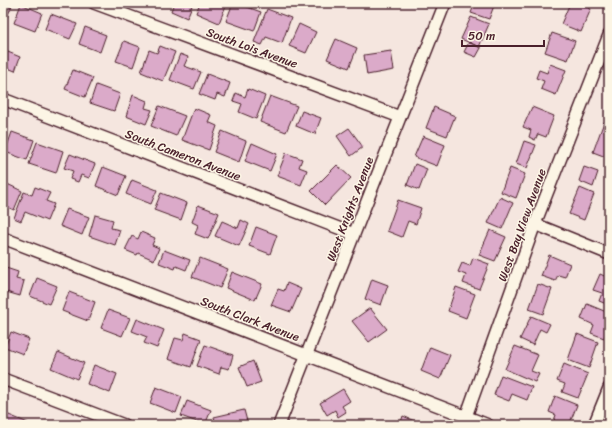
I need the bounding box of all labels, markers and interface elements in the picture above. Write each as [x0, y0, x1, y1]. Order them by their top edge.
street label: South Lois Avenue [203, 21, 301, 75]
scale bar [462, 22, 544, 48]
text: 50 m [468, 25, 495, 47]
street label: South Cameron Avenue [122, 123, 244, 187]
street label: West Knights Avenue [320, 153, 380, 265]
street label: West Bay View Avenue [491, 165, 553, 285]
street label: South Clark Avenue [197, 290, 303, 348]

